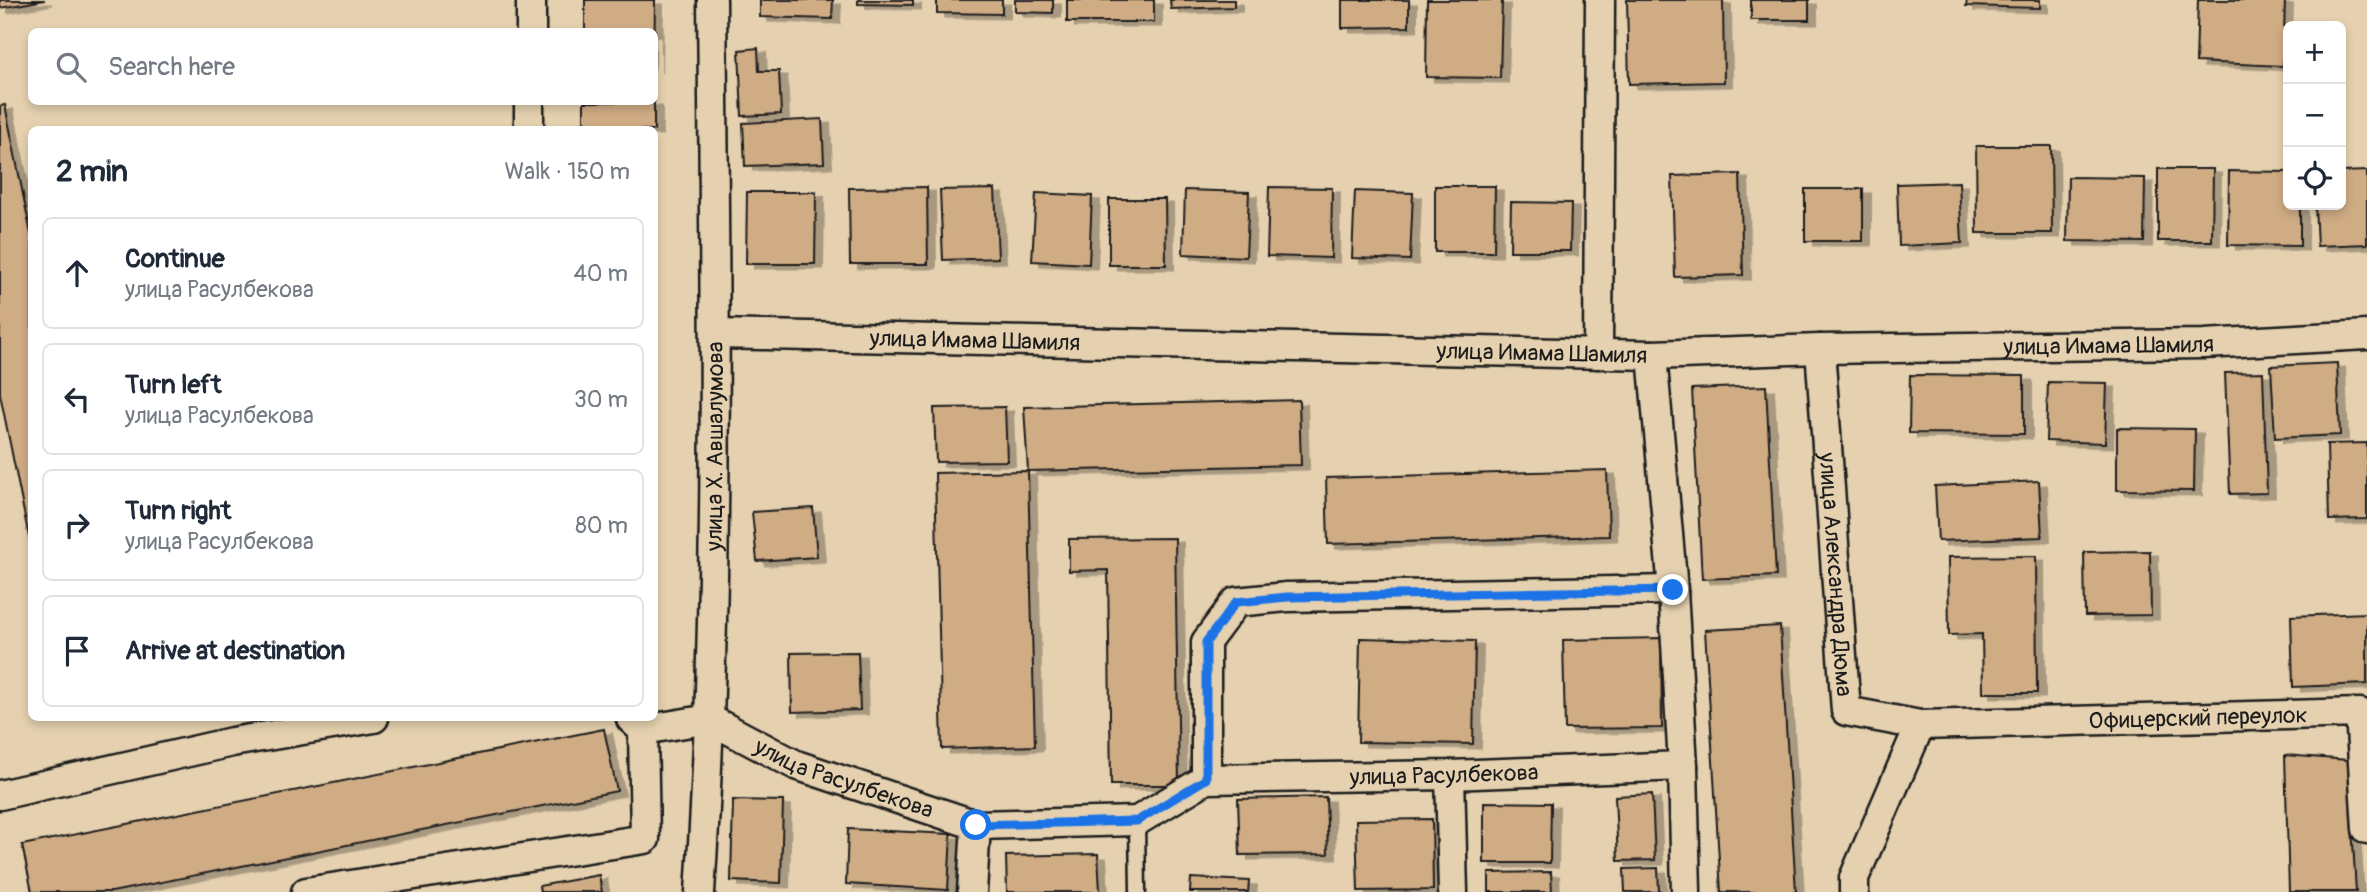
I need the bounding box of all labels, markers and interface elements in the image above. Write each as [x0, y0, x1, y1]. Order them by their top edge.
map controls [2283, 21, 2346, 210]
button: + [2283, 21, 2346, 84]
search box [28, 28, 658, 105]
icon: search [52, 48, 90, 86]
text: Search here [108, 51, 235, 83]
button: − [2283, 84, 2346, 147]
button: locate [2283, 147, 2346, 210]
text: 2 min [56, 153, 128, 190]
text: Walk · 150 m [505, 157, 630, 186]
text: Continue [125, 243, 225, 275]
icon: ahead [58, 254, 96, 292]
text: 40 m [574, 259, 628, 288]
text: улица Расулбекова [125, 275, 314, 304]
street label: улица Имама Шамиля [868, 323, 1081, 357]
street label: улица Имама Шамиля [2002, 329, 2215, 361]
street label: улица Имама Шамиля [1435, 336, 1647, 369]
street label: улица Х. Авшалумова [699, 342, 729, 552]
text: Turn left [125, 369, 221, 401]
icon: left [58, 380, 96, 418]
text: 30 m [574, 385, 628, 414]
text: улица Расулбекова [125, 401, 314, 430]
street label: улица Александра Дюма [1813, 450, 1859, 697]
text: Turn right [125, 495, 231, 527]
icon: right [58, 506, 96, 544]
text: 80 m [575, 511, 628, 540]
text: улица Расулбекова [125, 527, 314, 556]
route end [1657, 574, 1688, 605]
icon: arrive [58, 632, 96, 670]
text: Arrive at destination [125, 635, 345, 667]
street label: Офицерский переулок [2088, 700, 2308, 735]
street label: улица Расулбекова [749, 731, 937, 824]
street label: улица Расулбекова [1348, 757, 1539, 791]
route start [960, 809, 991, 840]

